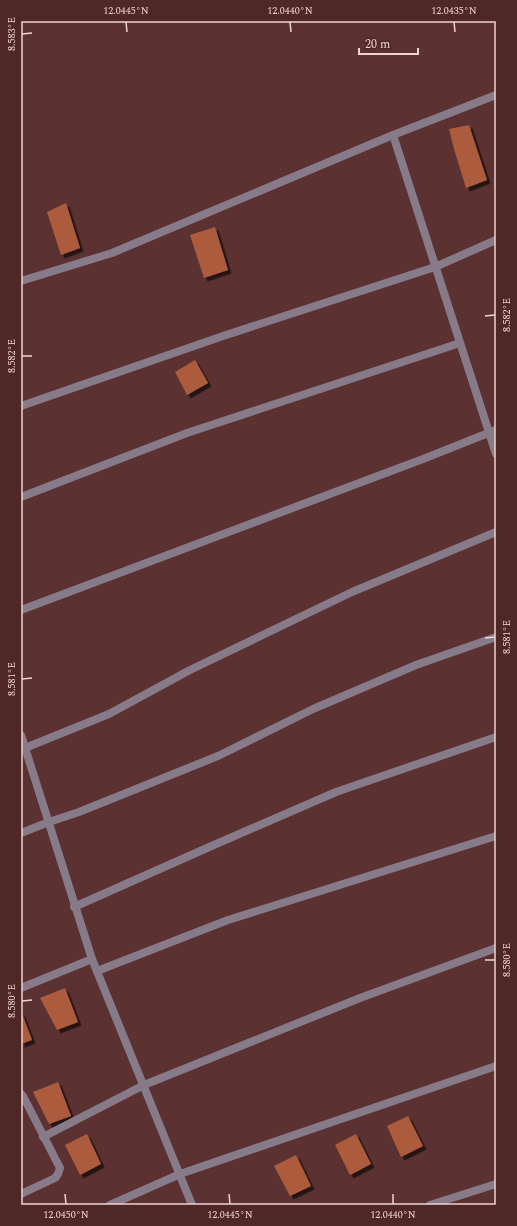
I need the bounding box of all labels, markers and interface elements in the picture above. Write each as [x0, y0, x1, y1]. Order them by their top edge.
text: 12.0445°N [103, 3, 149, 19]
text: 12.0440°N [267, 3, 313, 19]
text: 12.0435°N [431, 3, 477, 19]
text: 8.583°E [4, 17, 20, 51]
scale bar [359, 30, 418, 56]
text: 20 m [365, 35, 390, 54]
text: 8.582°E [499, 298, 515, 332]
text: 8.582°E [4, 339, 20, 373]
text: 8.581°E [499, 620, 515, 654]
text: 8.581°E [4, 662, 20, 696]
text: 8.580°E [499, 943, 515, 977]
text: 8.580°E [4, 984, 20, 1018]
text: 12.0450°N [43, 1207, 89, 1223]
text: 12.0445°N [207, 1207, 253, 1223]
text: 12.0440°N [370, 1207, 416, 1223]

